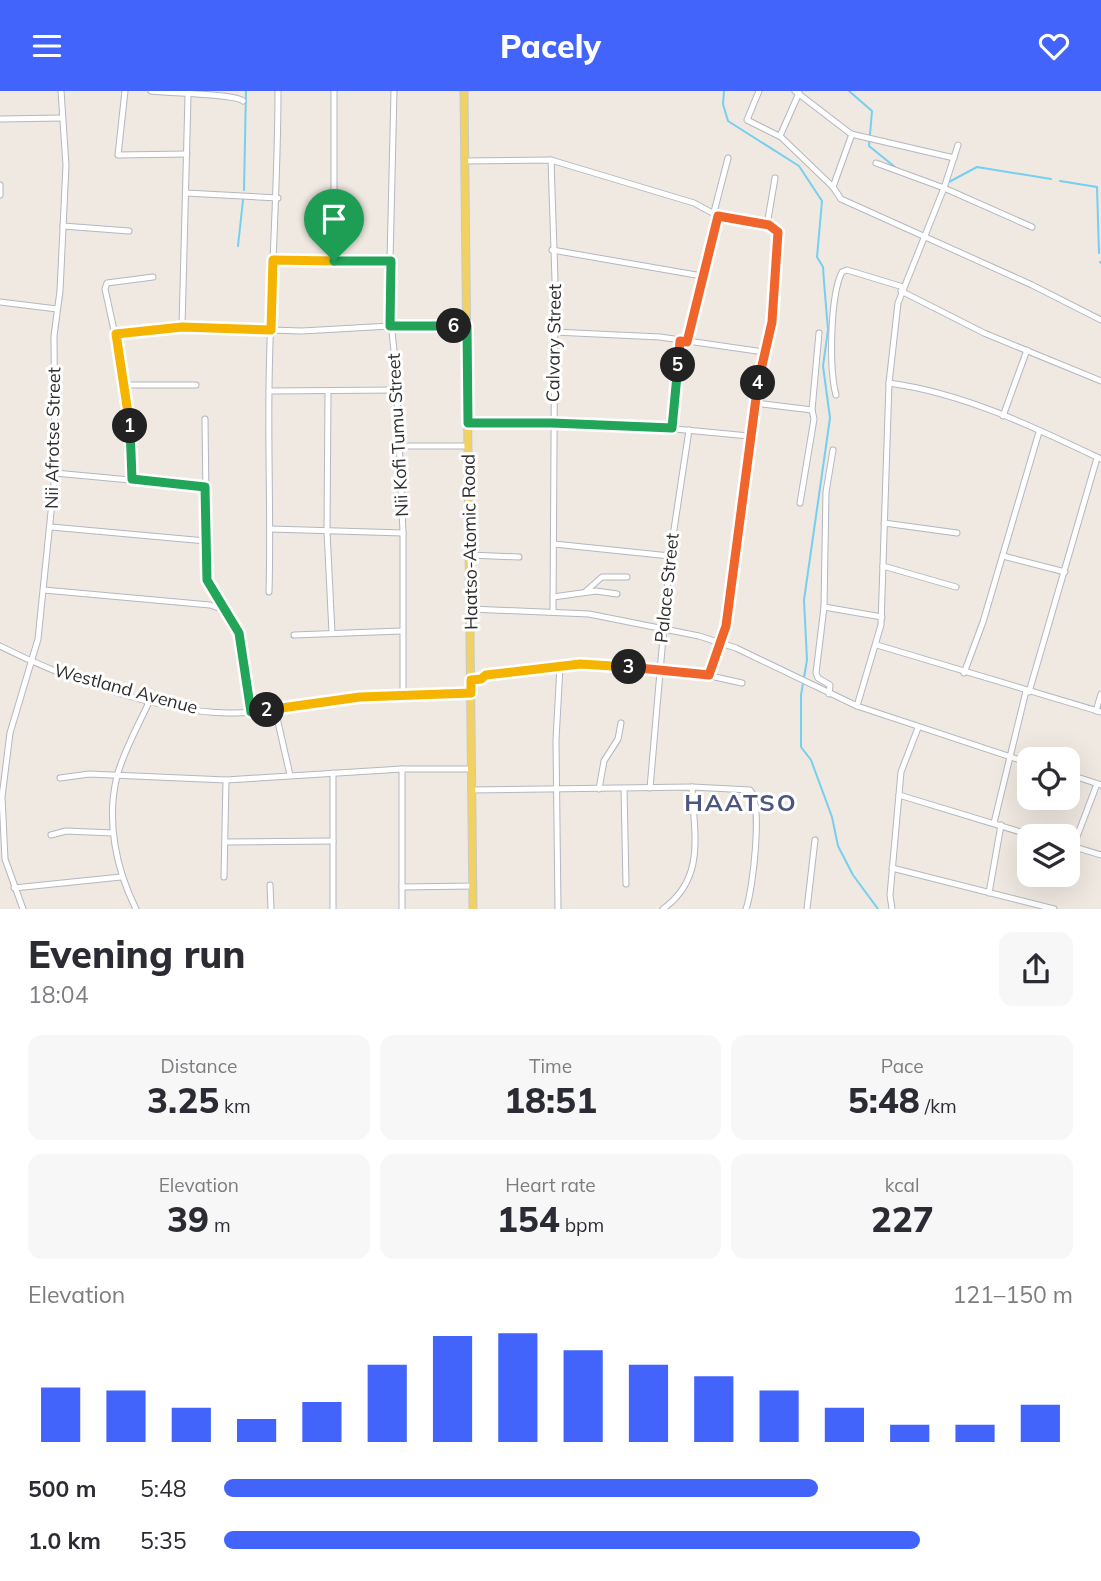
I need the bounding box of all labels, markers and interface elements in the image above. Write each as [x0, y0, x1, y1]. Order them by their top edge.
text: Pacely [500, 26, 601, 66]
icon: menu [28, 27, 66, 65]
icon: heart [1035, 27, 1073, 65]
pin [304, 189, 364, 261]
icon: arrive [315, 200, 353, 238]
street label: Calvary Street [541, 284, 566, 402]
pin: 6 [436, 309, 472, 343]
text: 6 [448, 313, 459, 337]
pin: 5 [660, 347, 696, 383]
text: 5 [672, 352, 683, 376]
street label: Nii Kofi Tumu Street [382, 353, 413, 517]
pin: 4 [740, 365, 776, 401]
street label: Nii Afrotse Street [40, 367, 65, 509]
text: 4 [752, 370, 763, 394]
pin: 1 [113, 409, 148, 443]
text: 1 [124, 413, 135, 437]
street label: Haatso-Atomic Road [456, 454, 483, 630]
street label: Palace Street [649, 532, 684, 644]
pin: 3 [612, 649, 646, 685]
text: 3 [623, 654, 634, 678]
street label: Westland Avenue [52, 658, 200, 719]
pin: 2 [250, 693, 284, 727]
text: 2 [261, 697, 272, 721]
map controls [1017, 747, 1080, 887]
button: locate [1017, 747, 1080, 810]
district label: HAATSO [684, 787, 798, 817]
button: layers [1017, 824, 1080, 887]
text: Evening run [28, 930, 246, 978]
button: share [999, 932, 1073, 1006]
text: 18:04 [28, 980, 88, 1009]
text: Distance [160, 1054, 237, 1078]
text: Time [529, 1054, 572, 1078]
text: Pace [881, 1054, 924, 1078]
text: 3.25 [147, 1078, 219, 1122]
text: 18:51 [504, 1078, 597, 1122]
text: 5:48 [848, 1078, 920, 1122]
text: km [219, 1094, 251, 1118]
text: /km [920, 1094, 957, 1118]
text: Elevation [159, 1173, 239, 1197]
text: Heart rate [505, 1173, 596, 1197]
text: kcal [885, 1173, 920, 1197]
text: 39 [167, 1197, 209, 1241]
text: 154 [497, 1197, 560, 1241]
text: 227 [871, 1197, 934, 1241]
text: m [209, 1213, 231, 1237]
text: bpm [560, 1213, 604, 1237]
text: Elevation [28, 1280, 125, 1309]
text: 121–150 m [952, 1280, 1073, 1309]
text: 500 m [28, 1474, 96, 1503]
text: 5:48 [140, 1474, 187, 1503]
text: 1.0 km [28, 1526, 101, 1555]
text: 5:35 [140, 1526, 187, 1555]

